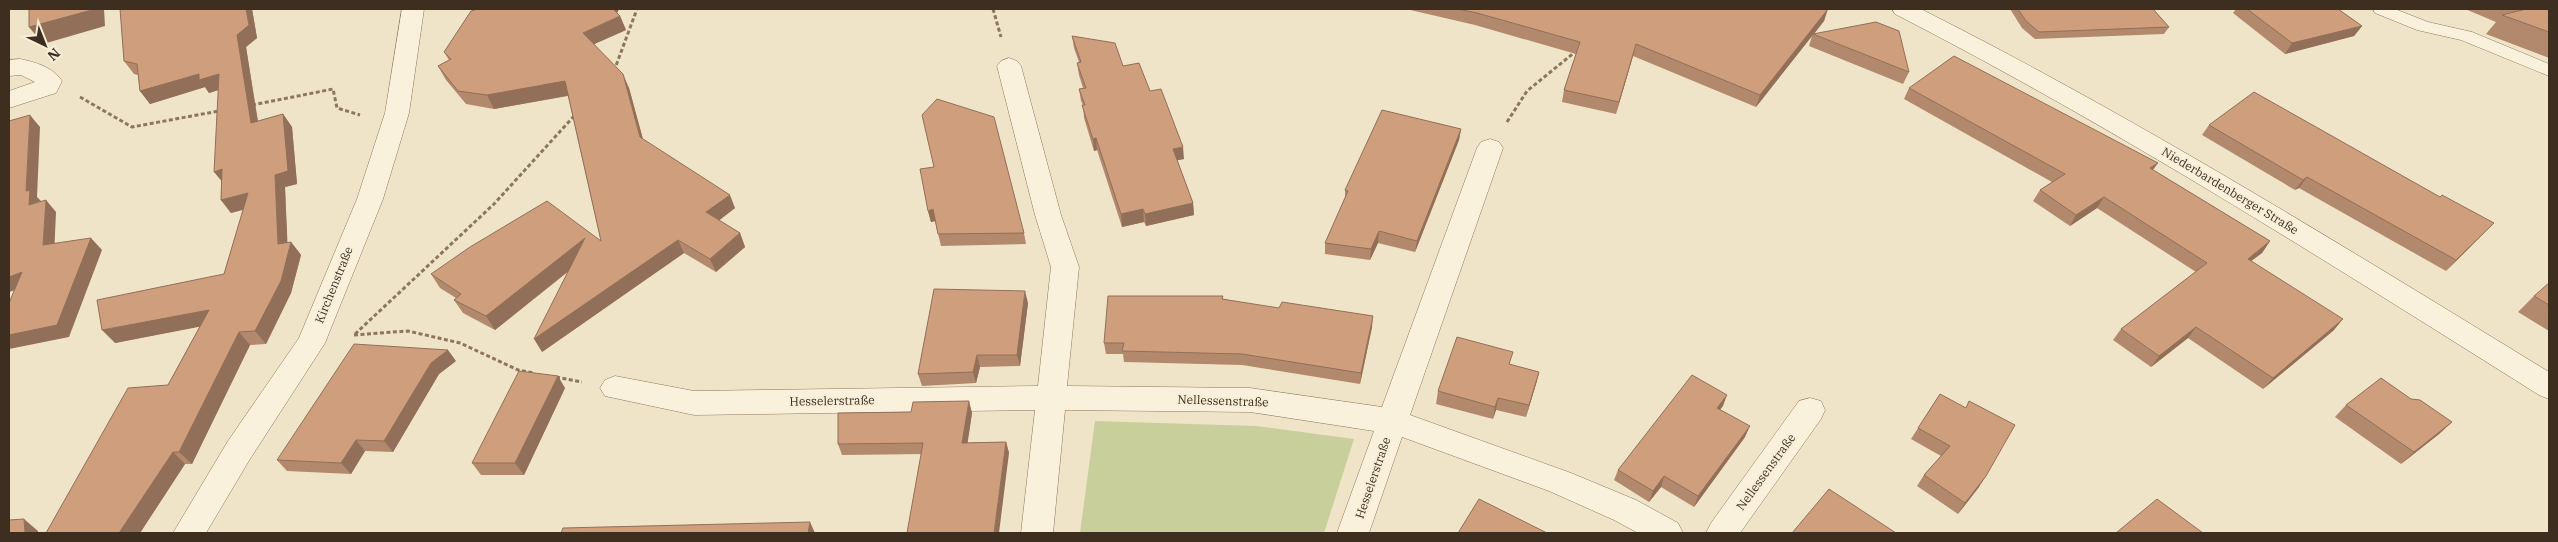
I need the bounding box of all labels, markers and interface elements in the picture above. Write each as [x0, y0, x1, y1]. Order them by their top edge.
north arrow [20, 20, 70, 70]
text: N [44, 44, 64, 65]
street label: Niederbardenberger Straße [2159, 144, 2301, 237]
street label: Kirchenstraße [311, 244, 356, 325]
street label: Nellessenstraße [1177, 391, 1269, 410]
street label: Hesselerstraße [789, 392, 875, 409]
street label: Nellessenstraße [1733, 430, 1798, 513]
street label: Hesselerstraße [1352, 435, 1394, 521]

